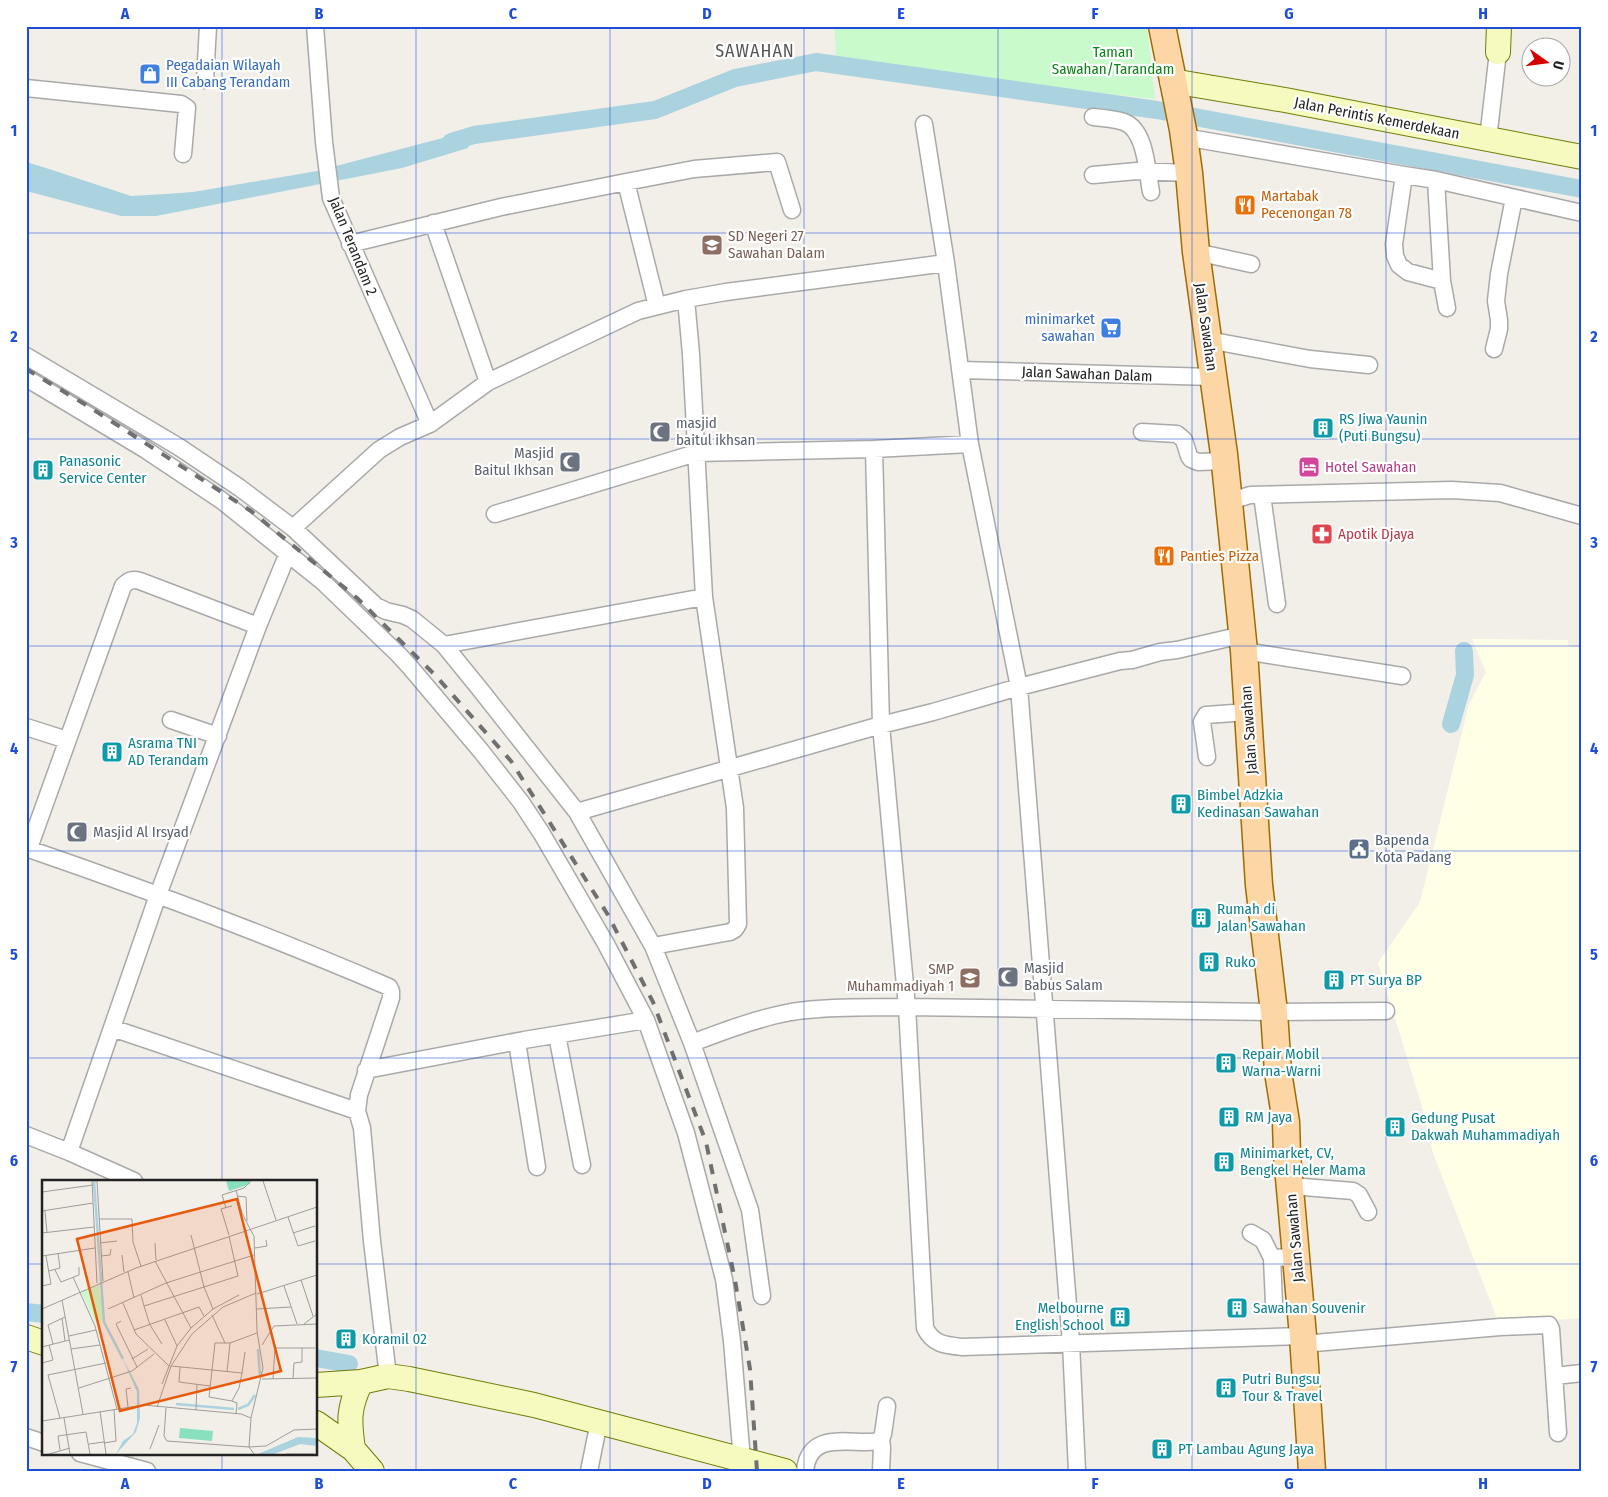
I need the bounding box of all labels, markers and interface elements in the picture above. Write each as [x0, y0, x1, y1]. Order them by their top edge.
text: A [120, 4, 130, 23]
text: B [315, 4, 324, 23]
text: C [509, 4, 518, 23]
text: D [702, 4, 712, 23]
text: E [897, 4, 905, 23]
text: F [1091, 4, 1099, 23]
text: G [1284, 4, 1294, 23]
text: H [1478, 4, 1488, 23]
north arrow [1520, 38, 1570, 88]
district label: SAWAHAN [715, 40, 795, 62]
park label: Taman Sawahan/Tarandam [1052, 43, 1174, 78]
place label: Pegadaian Wilayah III Cabang Terandam [166, 56, 290, 91]
text: U [1549, 59, 1567, 71]
shop icon: Pegadaian Wilayah III Cabang Terandam [138, 62, 162, 86]
street label: Jalan Perintis Kemerdekaan [1293, 93, 1461, 143]
text: 1 [11, 121, 17, 140]
text: 1 [1591, 121, 1597, 140]
place label: Martabak Pecenongan 78 [1261, 187, 1352, 222]
restaurant icon: Martabak Pecenongan 78 [1233, 193, 1257, 217]
street label: Jalan Terandam 2 [325, 194, 381, 298]
place label: SD Negeri 27 Sawahan Dalam [728, 227, 825, 262]
school or university icon: SD Negeri 27 Sawahan Dalam [700, 233, 724, 257]
street label: Jalan Sawahan [1191, 282, 1221, 372]
place label: minimarket sawahan [1025, 310, 1095, 345]
supermarket icon: minimarket sawahan [1099, 316, 1123, 340]
text: 2 [9, 327, 18, 346]
text: 2 [1589, 327, 1598, 346]
street label: Jalan Sawahan Dalam [1021, 363, 1153, 385]
place label: RS Jiwa Yaunin (Puti Bungsu) [1339, 410, 1428, 445]
place label: masjid baitul ikhsan [676, 414, 755, 449]
building icon: RS Jiwa Yaunin (Puti Bungsu) [1311, 416, 1335, 440]
mosque icon: masjid baitul ikhsan [648, 420, 672, 444]
place label: Masjid Baitul Ikhsan [474, 444, 554, 479]
mosque icon: Masjid Baitul Ikhsan [558, 450, 582, 474]
place label: Panasonic Service Center [59, 452, 147, 487]
hotel icon: Hotel Sawahan [1297, 455, 1321, 479]
building icon: Panasonic Service Center [31, 458, 55, 482]
place label: Hotel Sawahan [1325, 458, 1416, 476]
pharmacy icon: Apotik Djaya [1310, 522, 1334, 546]
place label: Apotik Djaya [1338, 525, 1414, 543]
text: 3 [9, 533, 18, 552]
text: 3 [1589, 533, 1598, 552]
restaurant icon: Panties Pizza [1152, 544, 1176, 568]
place label: Panties Pizza [1180, 547, 1259, 565]
street label: Jalan Sawahan [1237, 685, 1261, 775]
place label: Asrama TNI AD Terandam [128, 734, 209, 769]
text: 4 [10, 739, 18, 758]
text: 4 [1590, 739, 1598, 758]
building icon: Asrama TNI AD Terandam [100, 740, 124, 764]
place label: Bimbel Adzkia Kedinasan Sawahan [1197, 786, 1319, 821]
building icon: Bimbel Adzkia Kedinasan Sawahan [1169, 792, 1193, 816]
mosque icon: Masjid Al Irsyad [65, 820, 89, 844]
place label: Masjid Al Irsyad [93, 823, 189, 841]
place label: Bapenda Kota Padang [1375, 831, 1451, 866]
public building icon: Bapenda Kota Padang [1347, 837, 1371, 861]
place label: Rumah di Jalan Sawahan [1217, 900, 1306, 935]
building icon: Rumah di Jalan Sawahan [1189, 906, 1213, 930]
text: 5 [10, 945, 18, 964]
text: 5 [1590, 945, 1598, 964]
building icon: Ruko [1197, 950, 1221, 974]
place label: Ruko [1225, 953, 1256, 971]
place label: Masjid Babus Salam [1024, 959, 1103, 994]
place label: SMP Muhammadiyah 1 [847, 960, 954, 995]
mosque icon: Masjid Babus Salam [996, 965, 1020, 989]
school or university icon: SMP Muhammadiyah 1 [958, 966, 982, 990]
building icon: PT Surya BP [1322, 968, 1346, 992]
place label: PT Surya BP [1350, 971, 1422, 989]
place label: Repair Mobil Warna-Warni [1242, 1045, 1321, 1080]
building icon: Repair Mobil Warna-Warni [1214, 1051, 1238, 1075]
building icon: RM Jaya [1217, 1105, 1241, 1129]
place label: RM Jaya [1245, 1108, 1292, 1126]
place label: Gedung Pusat Dakwah Muhammadiyah [1411, 1109, 1560, 1144]
building icon: Gedung Pusat Dakwah Muhammadiyah [1383, 1115, 1407, 1139]
place label: Minimarket, CV, Bengkel Heler Mama [1240, 1144, 1366, 1179]
building icon: Minimarket, CV, Bengkel Heler Mama [1212, 1150, 1236, 1174]
text: 6 [10, 1151, 18, 1170]
text: 6 [1590, 1151, 1598, 1170]
inset map [42, 1180, 318, 1454]
street label: Jalan Sawahan [1282, 1193, 1308, 1283]
building icon: Sawahan Souvenir [1225, 1296, 1249, 1320]
place label: Melbourne English School [1015, 1299, 1104, 1334]
place label: Sawahan Souvenir [1253, 1299, 1366, 1317]
building icon: Melbourne English School [1108, 1305, 1132, 1329]
building icon: Koramil 02 [334, 1327, 358, 1351]
place label: Koramil 02 [362, 1330, 427, 1348]
text: 7 [11, 1357, 18, 1376]
text: 7 [1591, 1357, 1598, 1376]
place label: Putri Bungsu Tour & Travel [1242, 1370, 1323, 1405]
building icon: Putri Bungsu Tour & Travel [1214, 1376, 1238, 1400]
building icon: PT Lambau Agung Jaya [1150, 1437, 1174, 1461]
place label: PT Lambau Agung Jaya [1178, 1440, 1314, 1458]
text: A [120, 1474, 130, 1493]
text: B [315, 1474, 324, 1493]
text: C [509, 1474, 518, 1493]
text: D [702, 1474, 712, 1493]
text: E [897, 1474, 905, 1493]
text: F [1091, 1474, 1099, 1493]
text: G [1284, 1474, 1294, 1493]
text: H [1478, 1474, 1488, 1493]

